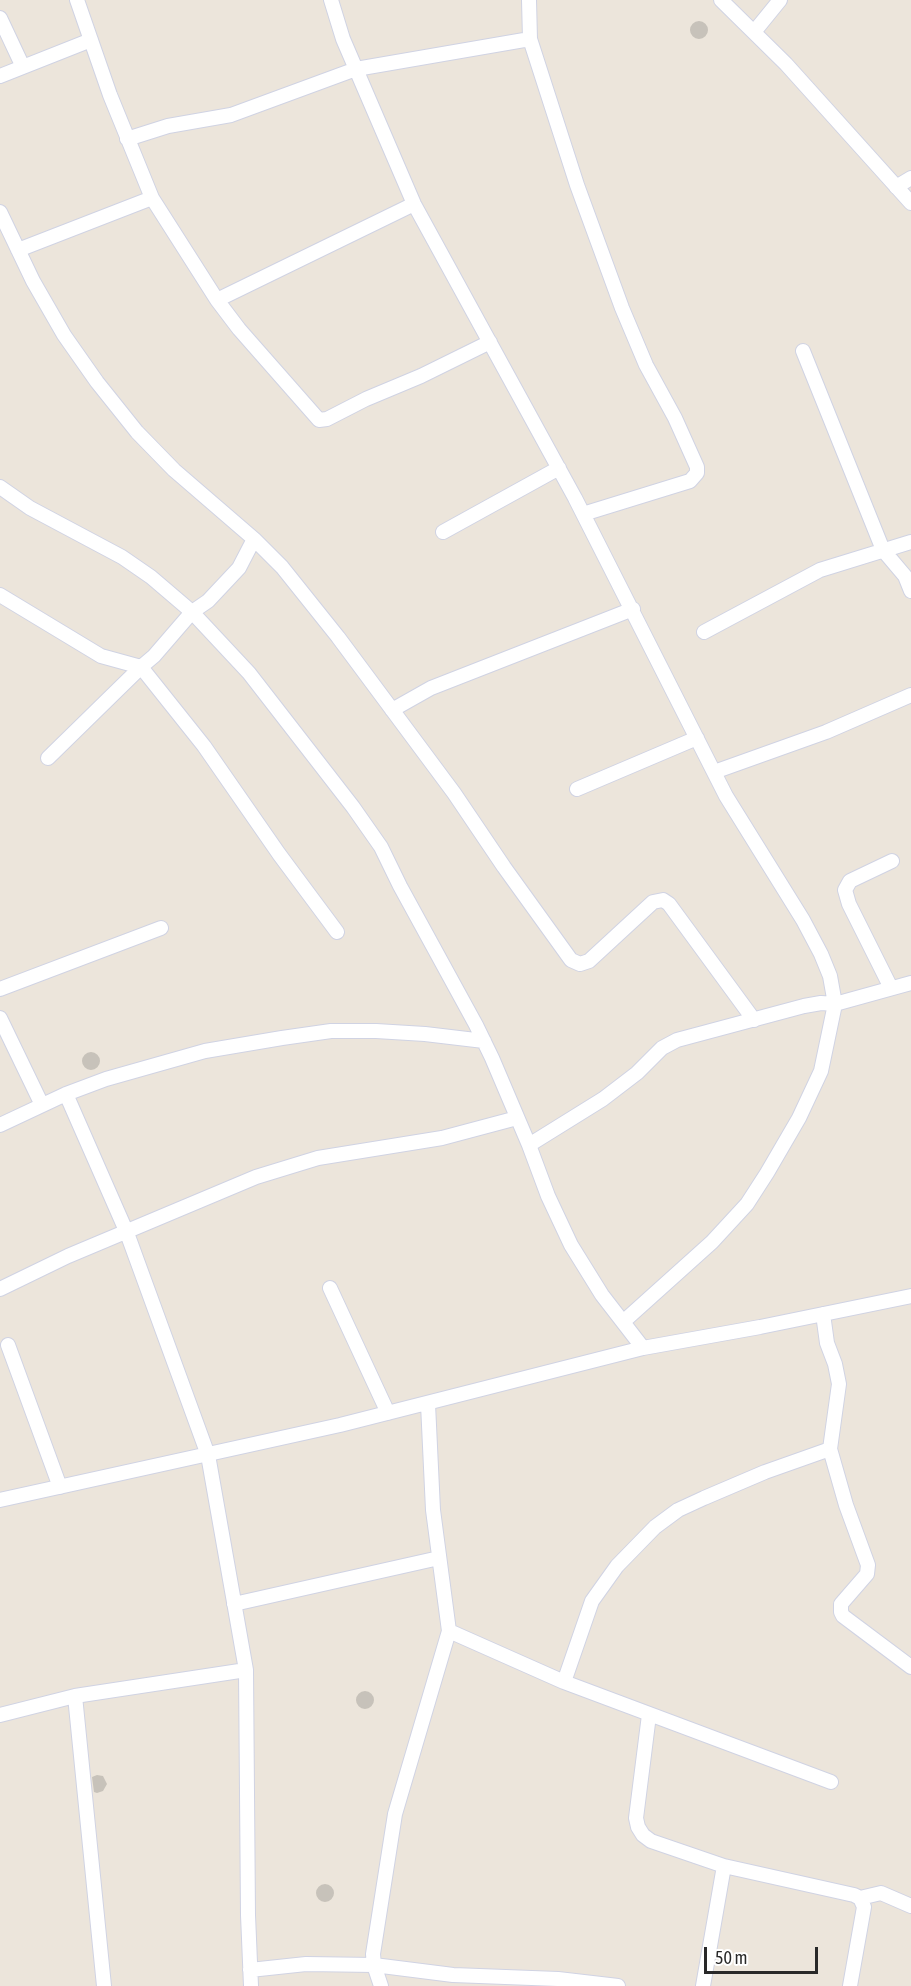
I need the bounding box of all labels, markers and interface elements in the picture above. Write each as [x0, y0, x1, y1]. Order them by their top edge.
scale bar [707, 1935, 821, 1973]
text: 50 m [715, 1947, 747, 1968]

